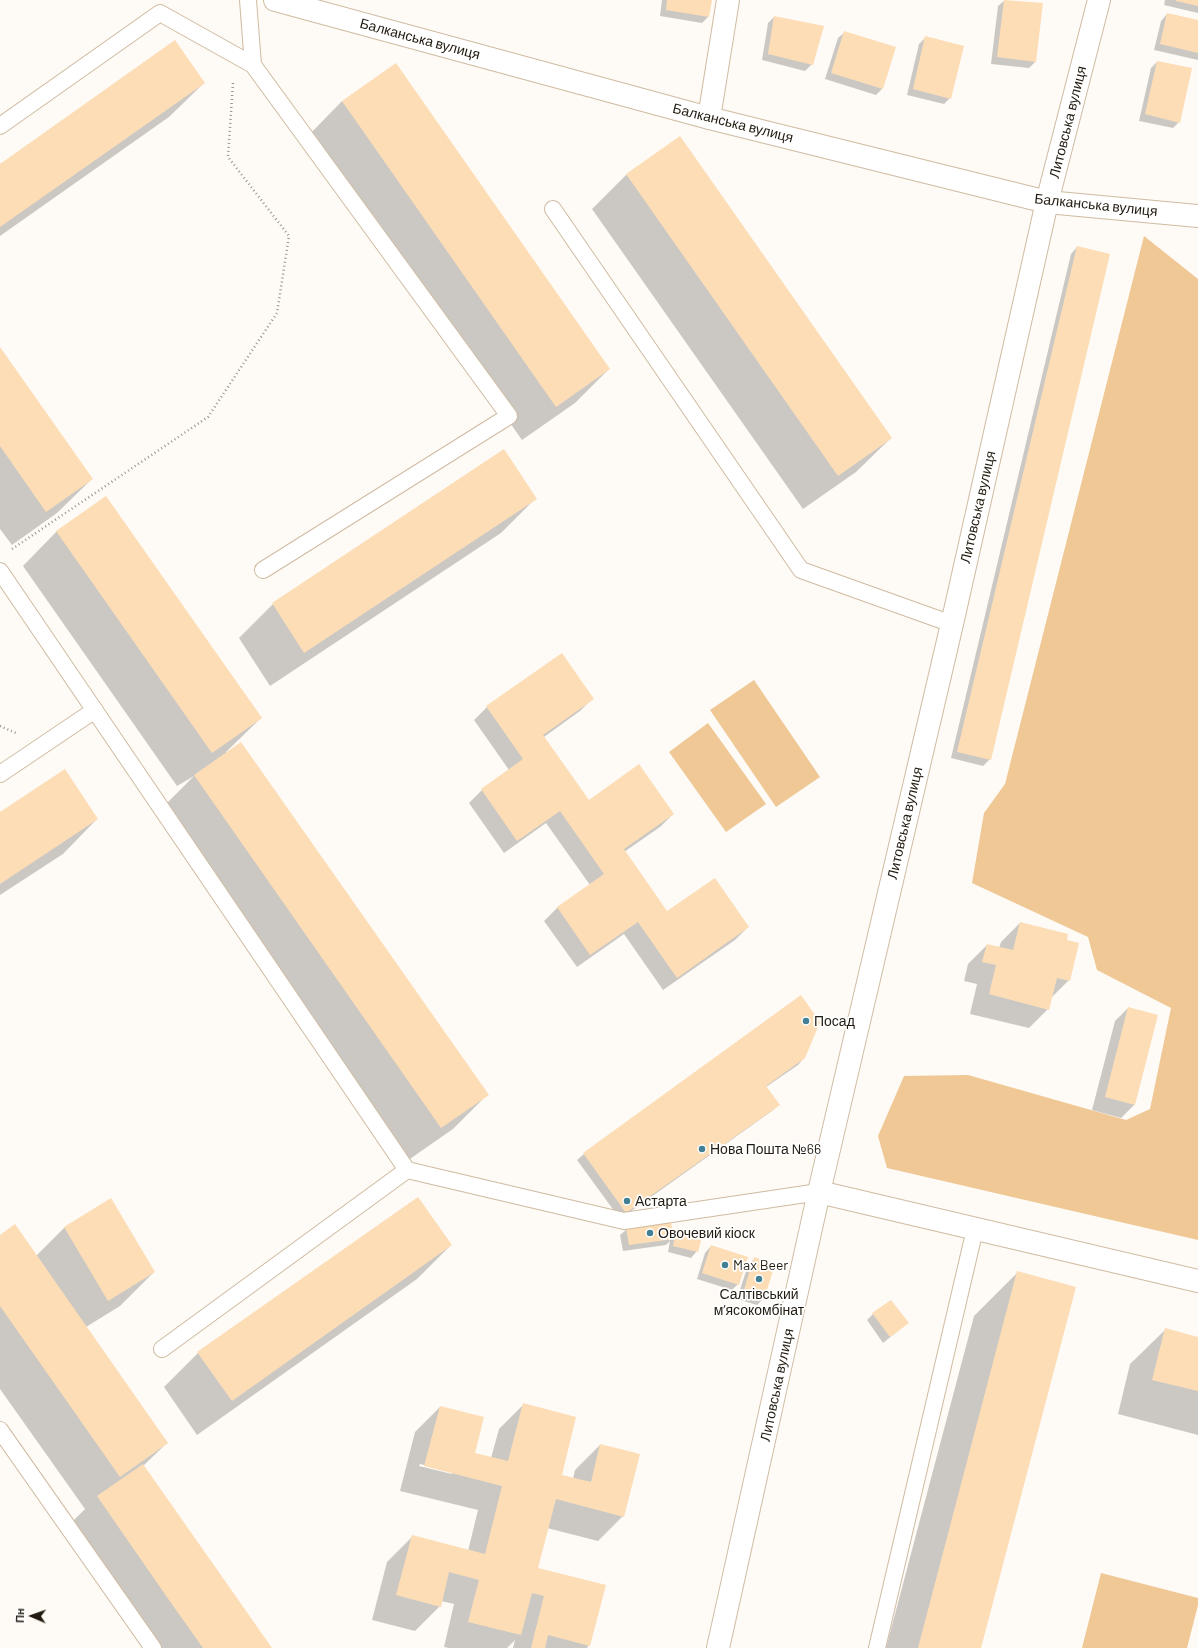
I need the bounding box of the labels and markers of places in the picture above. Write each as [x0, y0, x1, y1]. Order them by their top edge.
place label: Посад [814, 1013, 855, 1029]
marker: Посад [801, 1016, 811, 1026]
place label: Нова Пошта №66 [710, 1141, 821, 1157]
marker: Нова Пошта №66 [697, 1144, 707, 1154]
place label: Астарта [635, 1193, 687, 1209]
marker: Астарта [622, 1196, 632, 1206]
place label: Овочевий кіоск [658, 1225, 755, 1241]
marker: Овочевий кіоск [645, 1228, 655, 1238]
place label: Max Beer [733, 1257, 788, 1273]
marker: Max Beer [720, 1260, 730, 1270]
marker: Салтівський мʼясокомбінат [754, 1274, 764, 1284]
place label: Салтівський мʼясокомбінат [714, 1286, 804, 1318]

